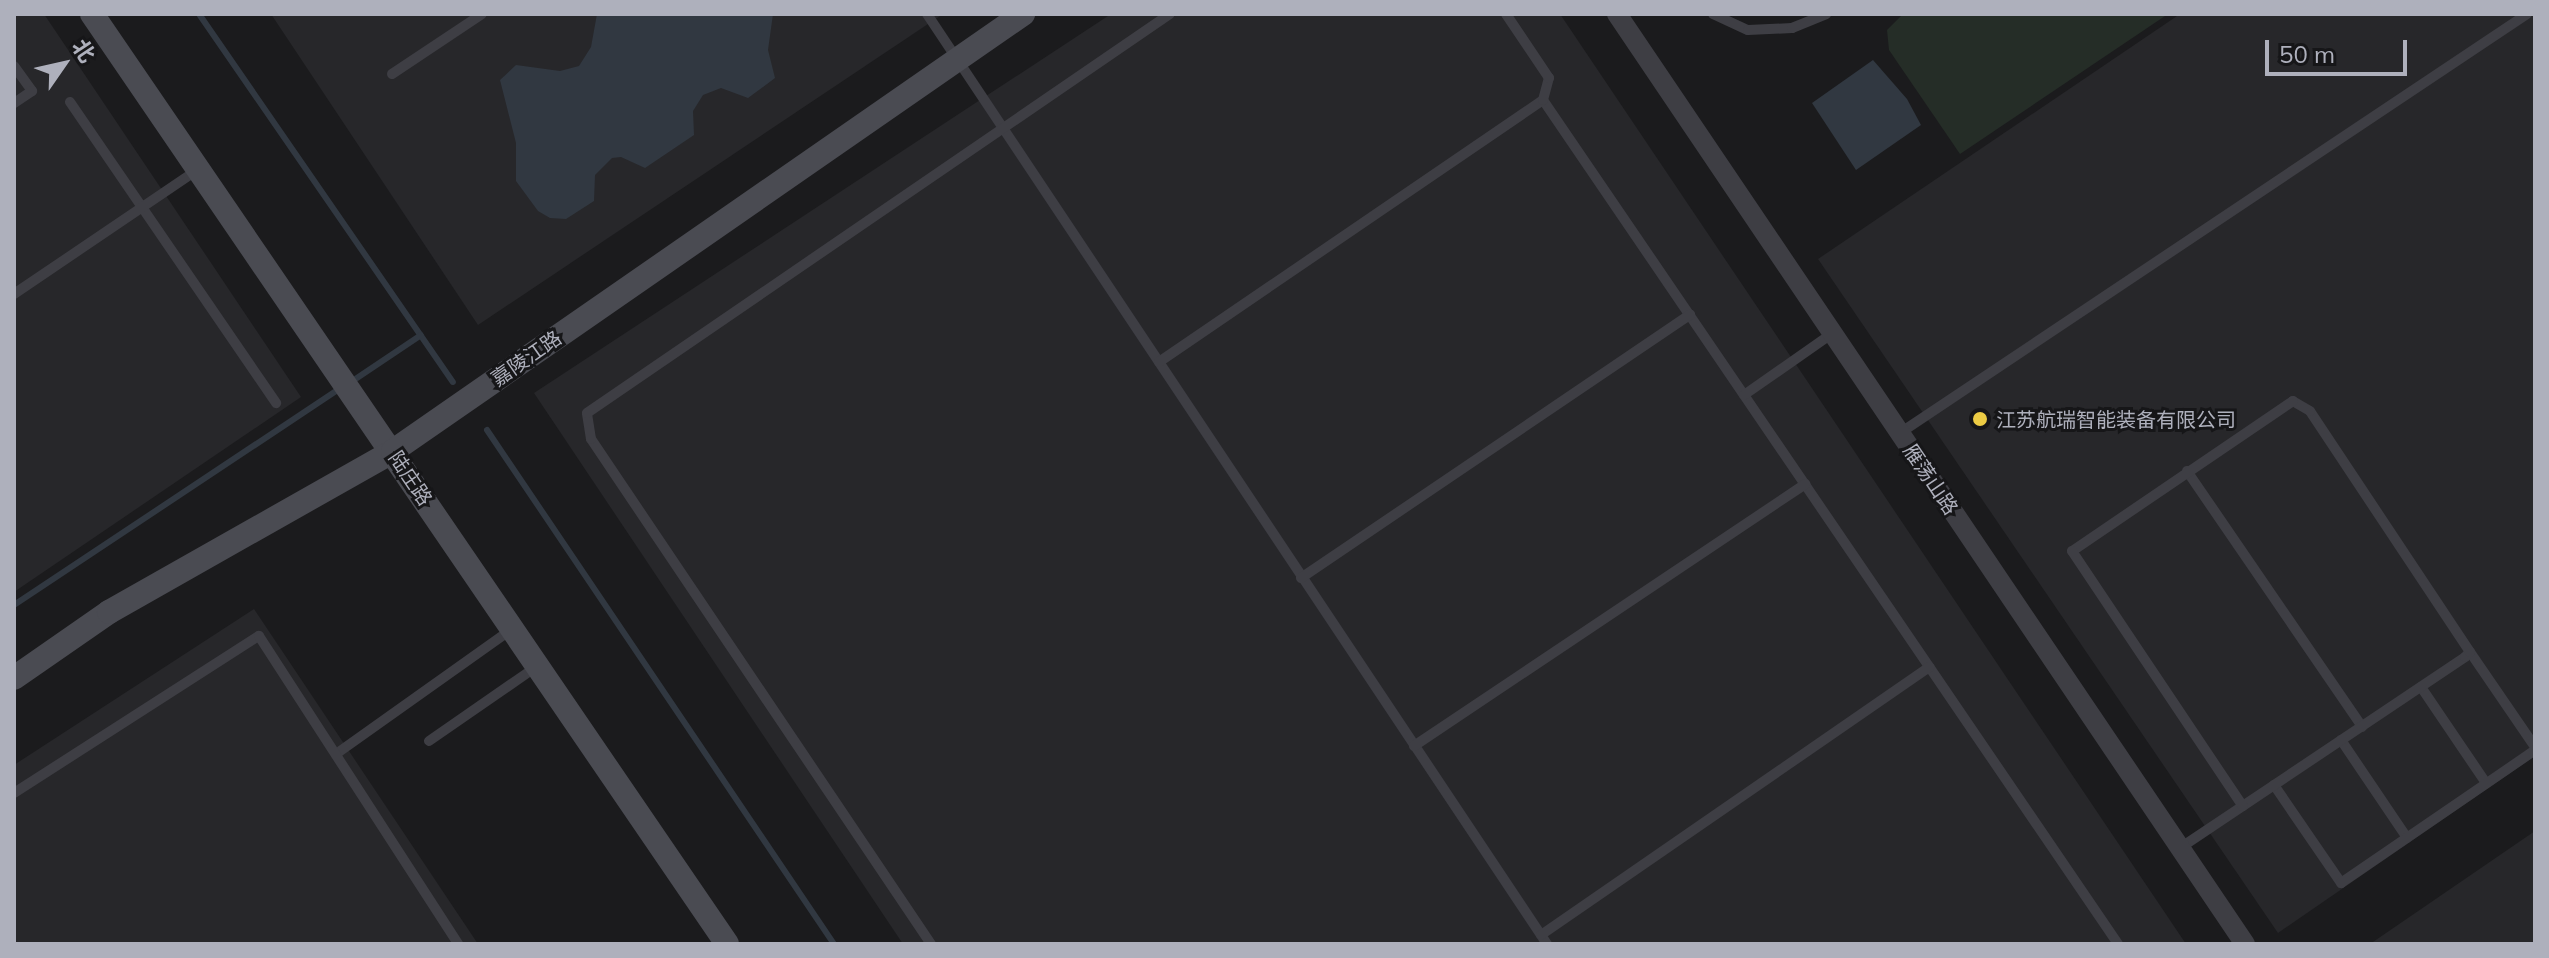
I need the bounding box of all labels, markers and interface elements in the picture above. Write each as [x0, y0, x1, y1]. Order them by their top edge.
north arrow [24, 24, 104, 104]
scale bar [2269, 24, 2411, 74]
text: 北 [66, 34, 102, 68]
text: 50 m [2279, 39, 2335, 69]
street label: 嘉陵江路 [486, 325, 566, 391]
place label: 江苏航瑞智能装备有限公司 [1996, 407, 2236, 431]
marker: 江苏航瑞智能装备有限公司 [1971, 410, 1989, 428]
street label: 雁荡山路 [1899, 439, 1963, 519]
street label: 陆庄路 [384, 446, 438, 510]

